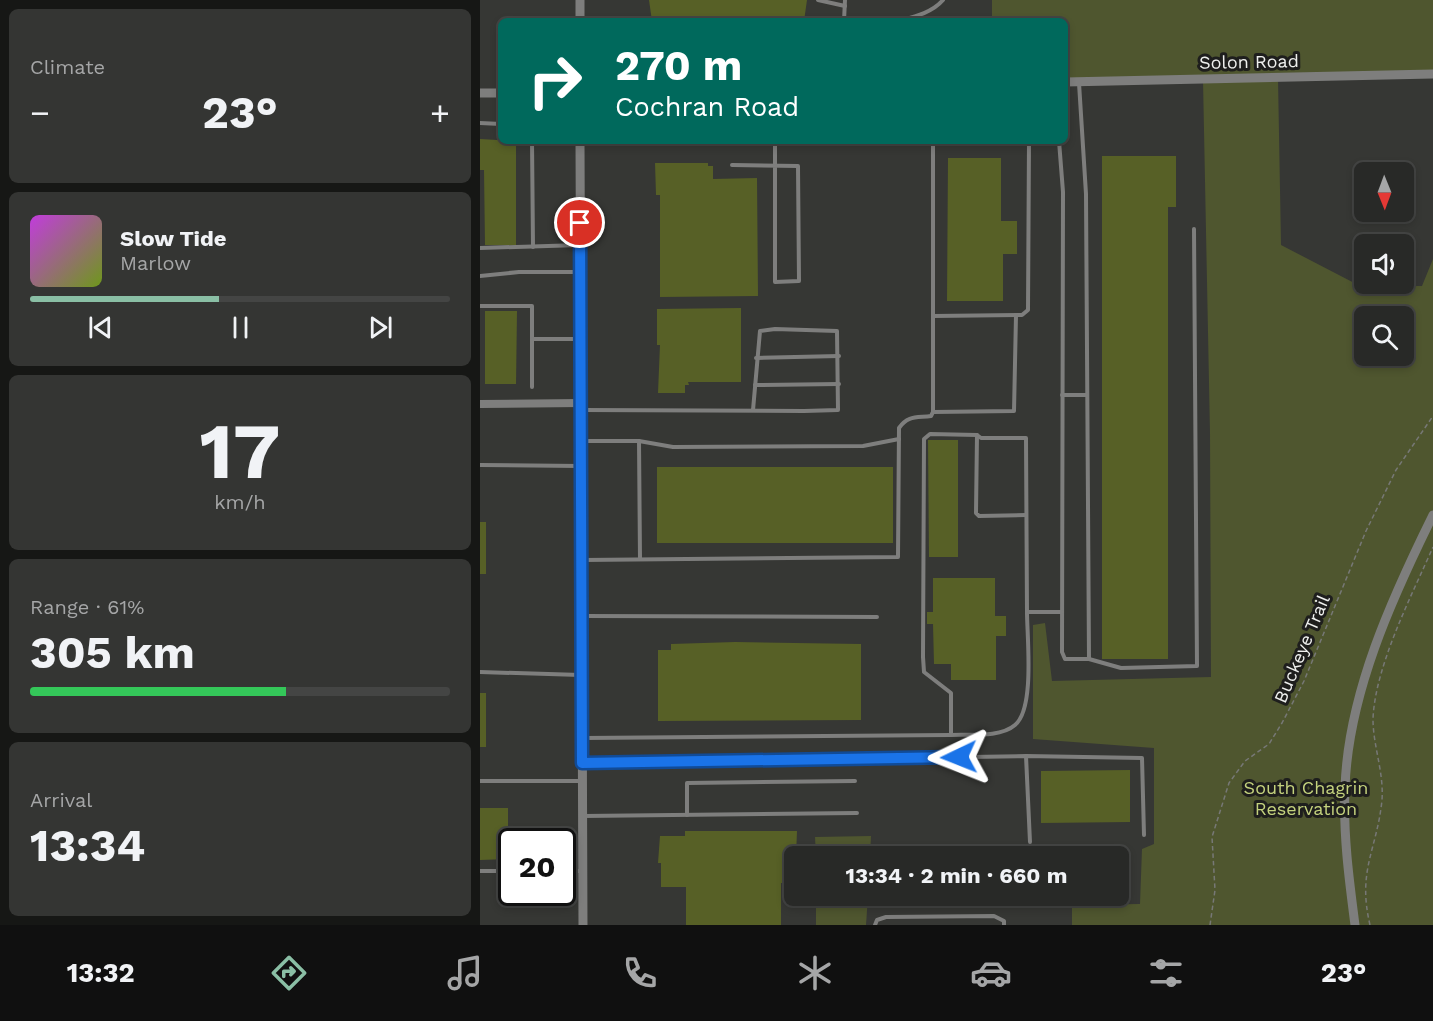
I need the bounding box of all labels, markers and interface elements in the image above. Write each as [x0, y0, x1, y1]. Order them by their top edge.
text: 270 m [615, 41, 742, 90]
icon: right [516, 42, 594, 120]
street label: Solon Road [1199, 50, 1299, 73]
text: Climate [30, 55, 105, 79]
text: 23° [202, 86, 278, 139]
text: Cochran Road [615, 91, 799, 123]
text: − [30, 93, 50, 132]
text: + [430, 93, 450, 132]
north arrow [1354, 162, 1414, 222]
map controls [1354, 162, 1414, 366]
pin [554, 197, 605, 248]
icon: arrive [563, 206, 596, 239]
text: Slow Tide [120, 226, 227, 251]
button: sound [1354, 234, 1414, 294]
text: Marlow [120, 251, 191, 275]
button: search [1354, 306, 1414, 366]
icon: previous [84, 311, 117, 344]
icon: pause [224, 311, 257, 344]
icon: next [364, 311, 397, 344]
text: 17 [199, 405, 281, 497]
text: km/h [214, 490, 266, 514]
street label: Buckeye Trail [1269, 591, 1334, 706]
text: Range · 61% [30, 595, 144, 619]
text: 305 km [30, 626, 195, 679]
position arrow [927, 725, 991, 789]
park label: South Chagrin Reservation [1244, 777, 1368, 819]
text: Arrival [30, 788, 92, 812]
text: 13:34 [30, 819, 145, 872]
speed limit sign: 20 [498, 828, 576, 906]
text: 13:34 · 2 min · 660 m [845, 863, 1068, 888]
icon: directions [268, 952, 310, 994]
icon: music [444, 952, 486, 994]
icon: phone [619, 952, 661, 994]
icon: climate [794, 952, 836, 994]
icon: car [970, 952, 1012, 994]
icon: filters [1145, 952, 1187, 994]
text: 13:32 [67, 957, 135, 989]
text: 23° [1321, 957, 1366, 989]

